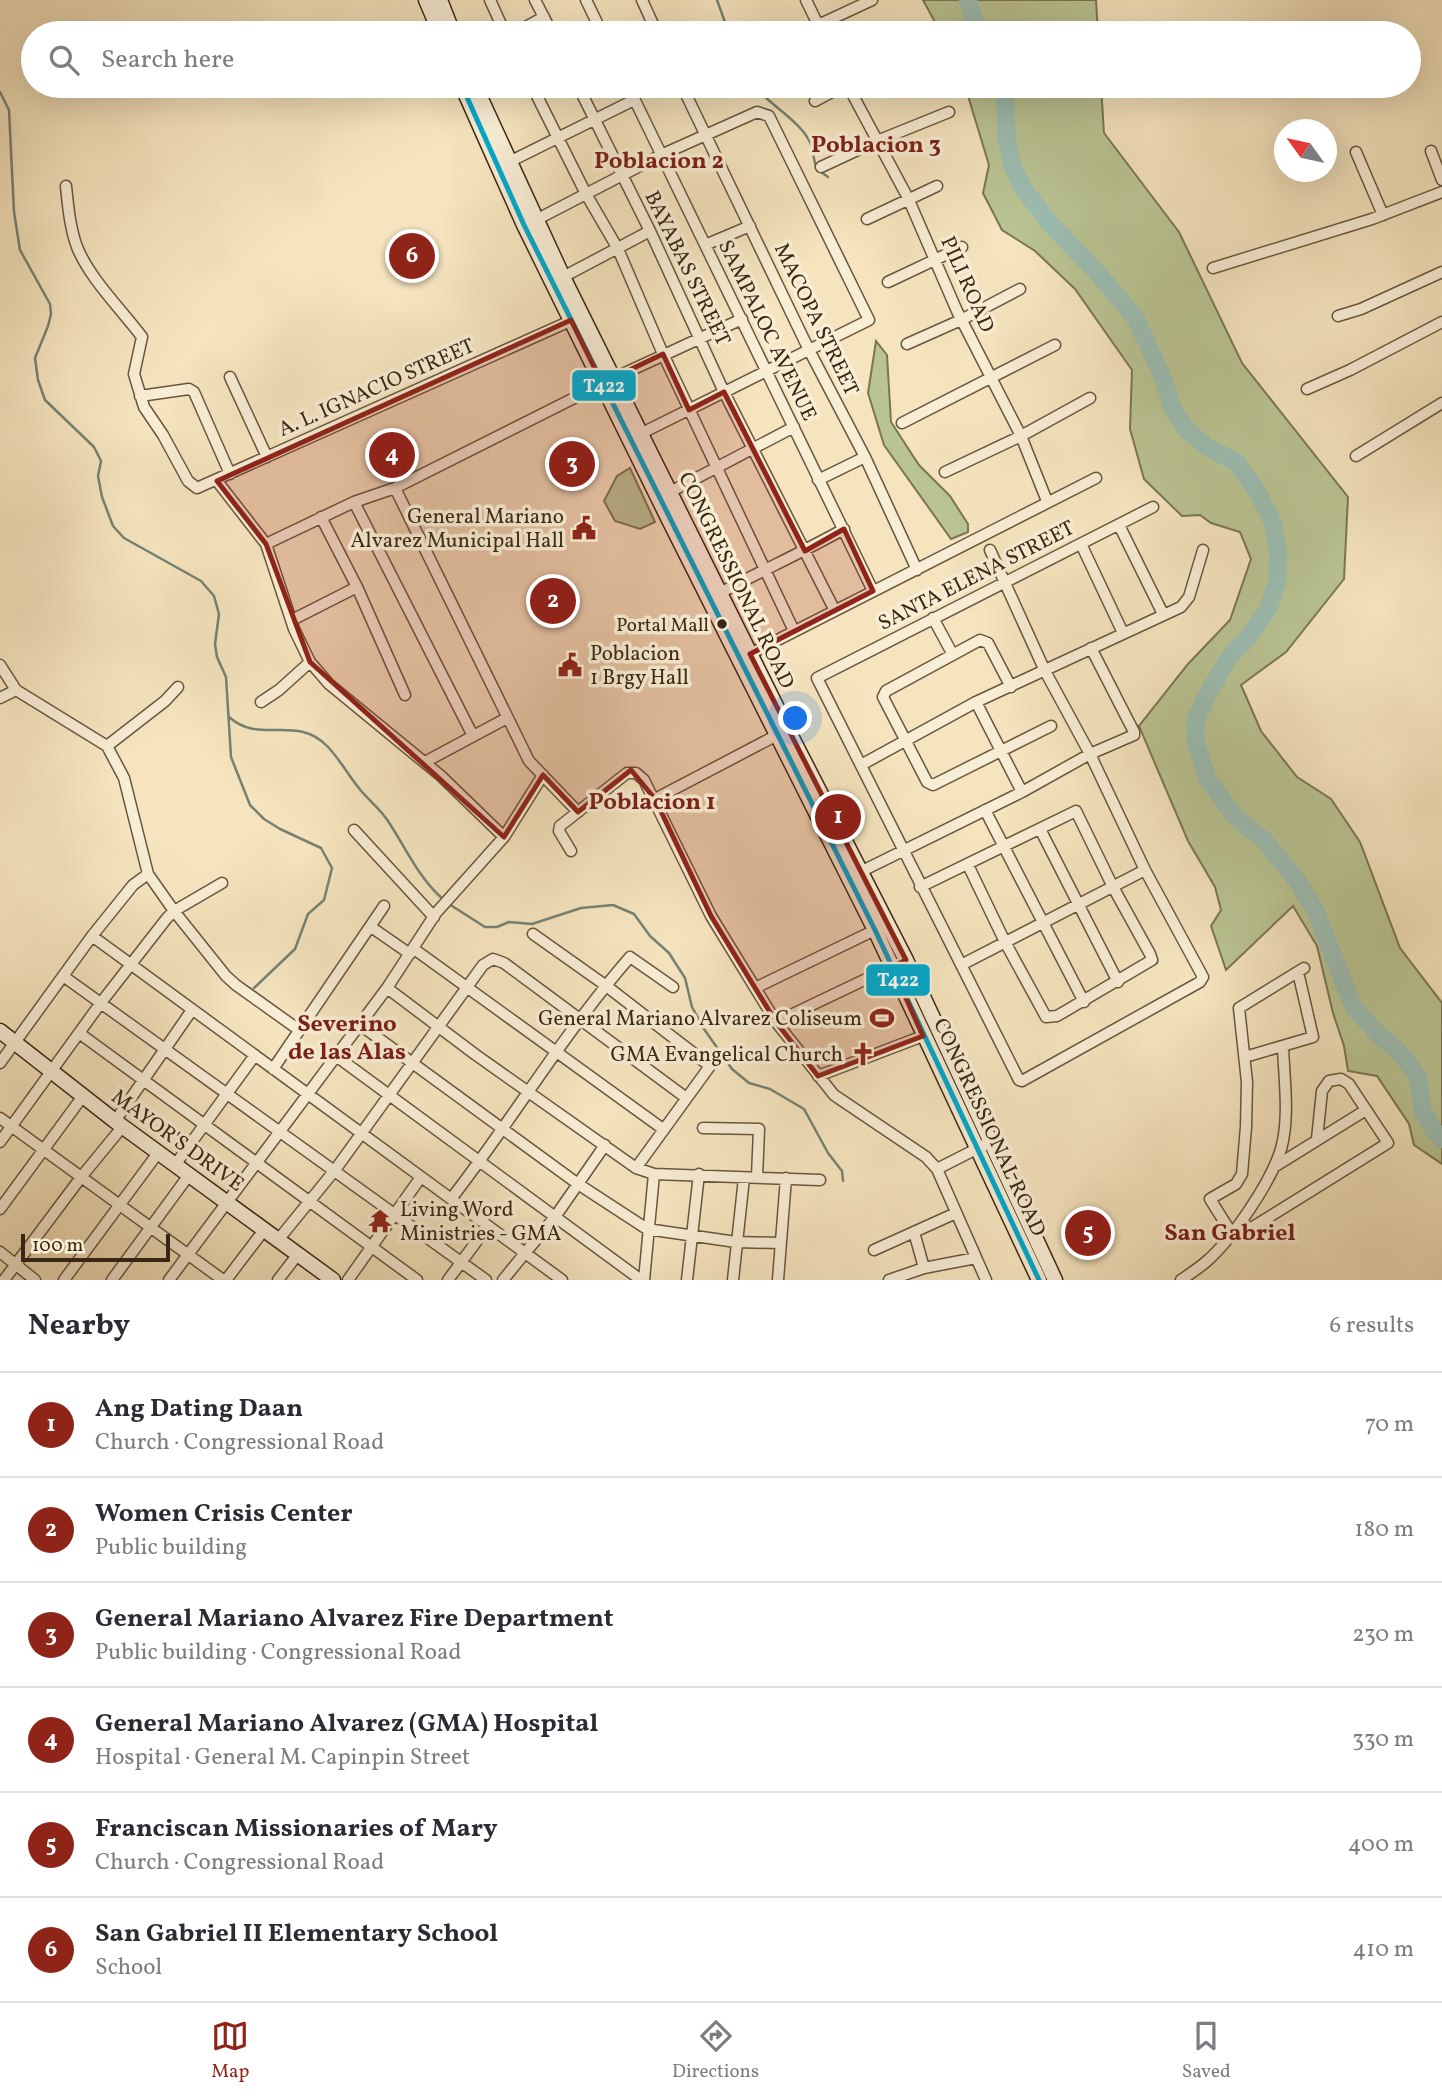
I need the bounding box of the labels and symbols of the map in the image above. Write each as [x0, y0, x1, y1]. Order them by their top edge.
north arrow [1274, 119, 1337, 182]
district label: Poblacion 3 [811, 129, 941, 163]
district label: Poblacion 2 [594, 145, 724, 179]
street label: BAYABAS STREET [637, 186, 737, 351]
pin: 6 [389, 230, 435, 282]
street label: PILI ROAD [933, 232, 1001, 337]
street label: SAMPALOC AVENUE [710, 235, 823, 426]
street label: MACOPA STREET [766, 238, 865, 401]
street label: A. L. IGNACIO STREET [274, 332, 479, 445]
line badge: T422 [571, 369, 637, 402]
text: T422 [583, 374, 625, 400]
pin: 4 [369, 429, 415, 481]
pin: 3 [549, 438, 595, 490]
street label: CONGRESSIONAL ROAD [670, 467, 801, 694]
place label: General Mariano Alvarez Municipal Hall [351, 503, 564, 556]
public building icon: General Mariano Alvarez Municipal Hall [570, 514, 598, 542]
street label: SANTA ELENA STREET [873, 514, 1080, 638]
pin: 2 [530, 575, 576, 627]
place label: Portal Mall [616, 613, 709, 639]
marker: Portal Mall [715, 617, 729, 631]
place label: Poblacion 1 Brgy Hall [590, 640, 689, 693]
public building icon: Poblacion 1 Brgy Hall [556, 651, 584, 679]
your location [778, 701, 812, 735]
district label: Poblacion 1 [588, 786, 716, 820]
pin: 1 [815, 791, 861, 843]
line badge: T422 [865, 963, 931, 997]
text: T422 [877, 968, 919, 994]
sports icon: General Mariano Alvarez Coliseum [868, 1004, 896, 1032]
place label: General Mariano Alvarez Coliseum [538, 1005, 862, 1034]
district label: Severino de las Alas [288, 1008, 406, 1070]
street label: CONGRESSIONAL ROAD [925, 1014, 1052, 1242]
church icon: GMA Evangelical Church [849, 1040, 877, 1068]
place label: GMA Evangelical Church [611, 1041, 843, 1070]
street label: MAYOR'S DRIVE [105, 1083, 249, 1199]
place label: Living Word Ministries - GMA [400, 1196, 561, 1249]
temple icon: Living Word Ministries - GMA [366, 1207, 394, 1235]
pin: 5 [1065, 1207, 1111, 1259]
district label: San Gabriel [1164, 1217, 1296, 1251]
scale bar [21, 1231, 170, 1263]

